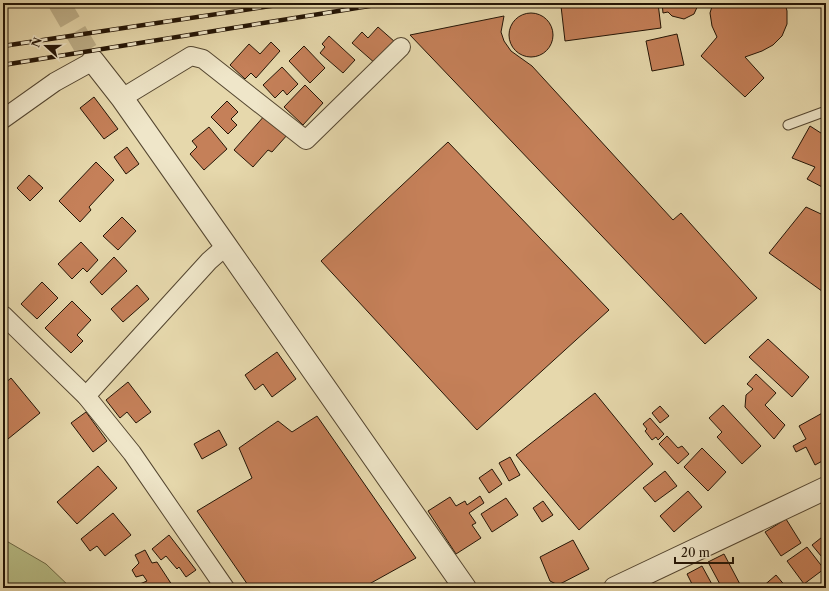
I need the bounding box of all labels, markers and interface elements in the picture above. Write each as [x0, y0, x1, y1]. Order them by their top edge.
north arrow [26, 26, 66, 66]
text: N [28, 35, 45, 49]
scale bar [675, 539, 733, 565]
text: 20 m [681, 545, 710, 560]

